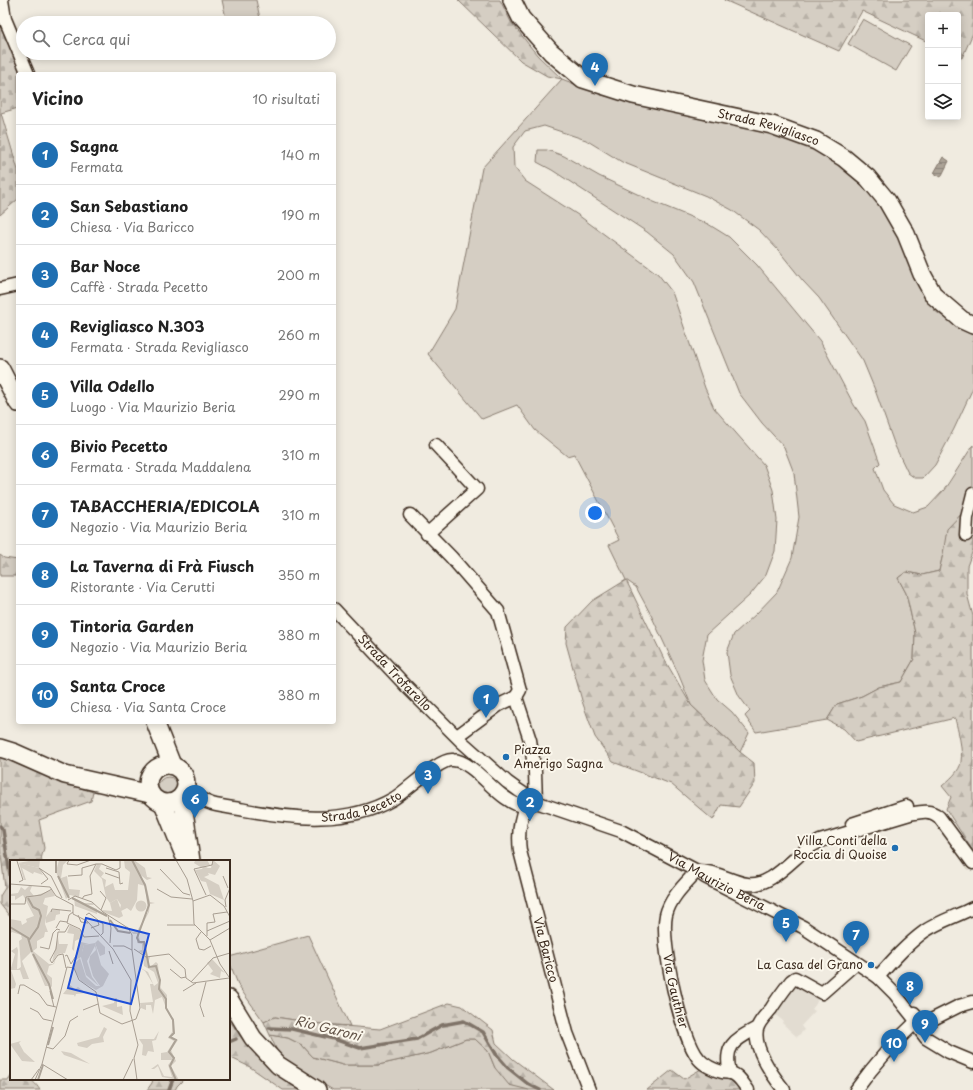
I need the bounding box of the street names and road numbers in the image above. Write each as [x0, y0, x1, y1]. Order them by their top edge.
street label: Strada Revigliasco [716, 103, 822, 150]
street label: Strada Trofarello [354, 630, 436, 715]
street label: Strada Pecetto [320, 786, 405, 826]
street label: Via Maurizio Beria [665, 847, 769, 915]
street label: Via Baricco [529, 915, 564, 985]
street label: Via Gauthier [659, 953, 694, 1031]

